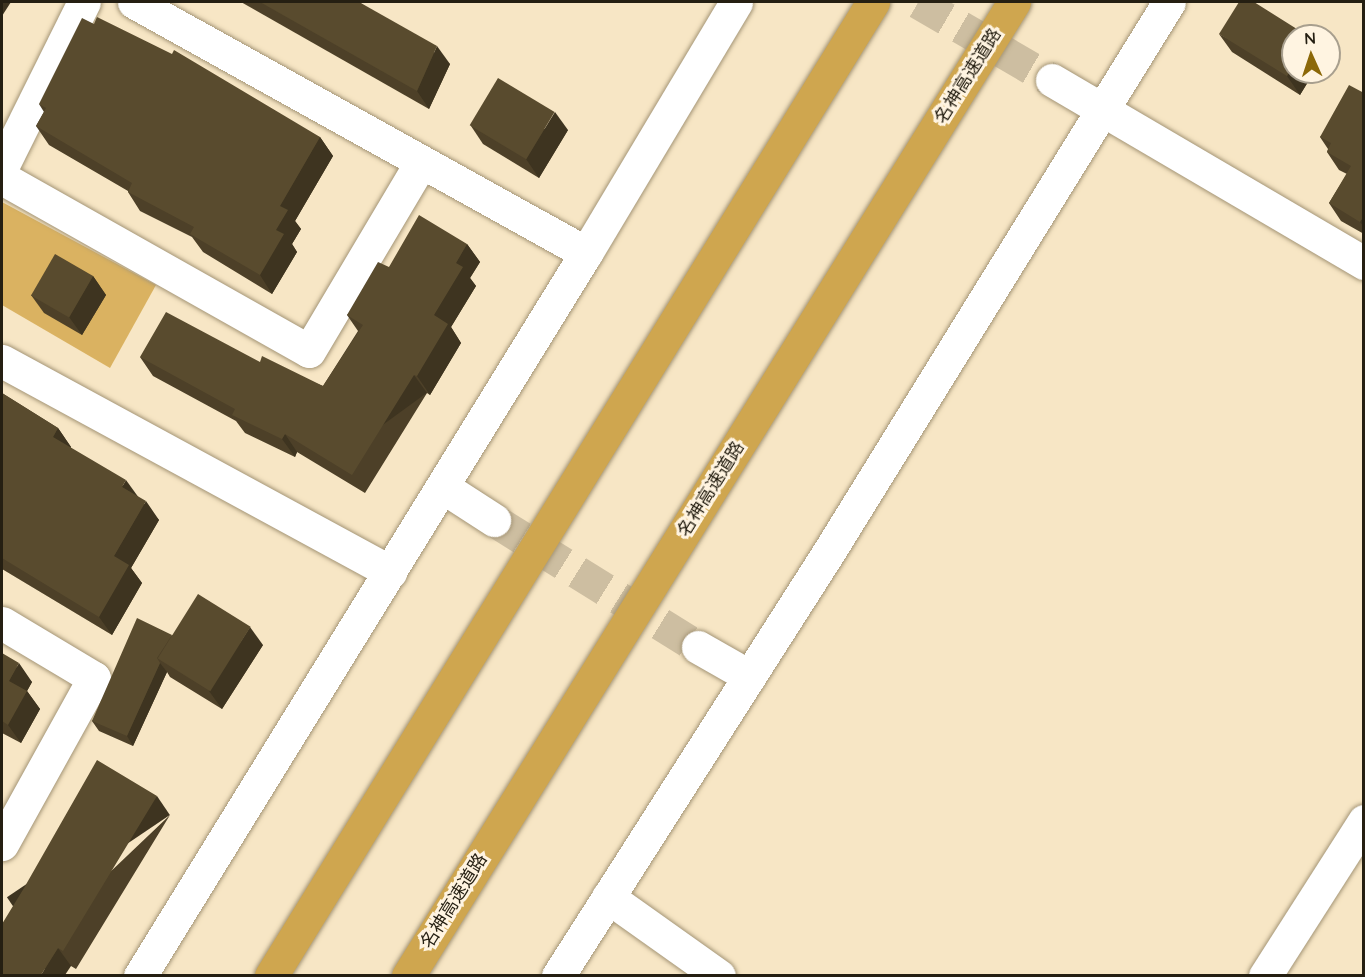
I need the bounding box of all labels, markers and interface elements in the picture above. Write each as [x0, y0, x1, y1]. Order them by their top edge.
street label: 名神高速道路 [930, 24, 1006, 128]
north arrow [1281, 24, 1341, 84]
text: N [1304, 28, 1317, 48]
street label: 名神高速道路 [673, 437, 749, 541]
street label: 名神高速道路 [416, 849, 492, 953]

